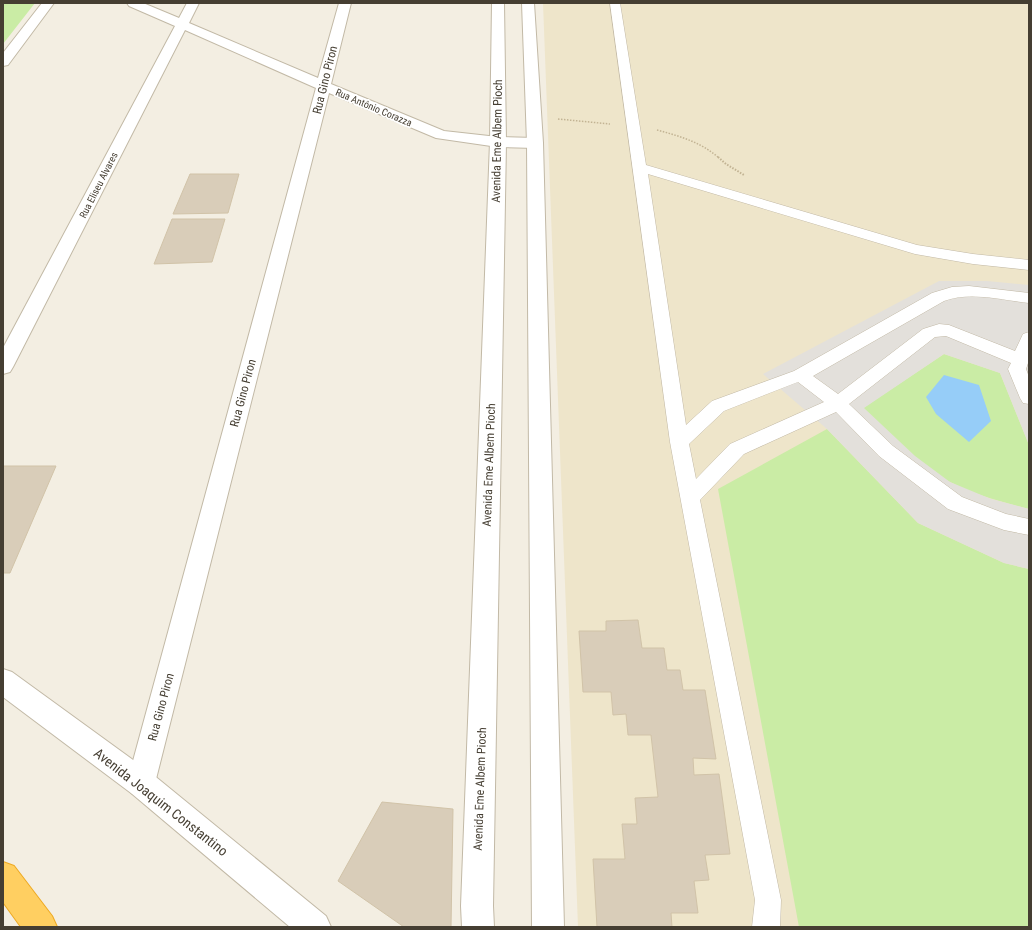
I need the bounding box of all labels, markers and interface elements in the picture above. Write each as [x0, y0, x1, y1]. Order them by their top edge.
street label: Rua Gino Piron [310, 44, 340, 116]
street label: Avenida Eme Albem Pioch [489, 79, 505, 203]
street label: Rua Antônio Corazza [334, 86, 414, 129]
street label: Rua Eliseu Alvares [77, 150, 120, 220]
street label: Rua Gino Piron [227, 357, 259, 429]
street label: Avenida Eme Albem Pioch [480, 403, 498, 527]
street label: Rua Gino Piron [145, 671, 177, 743]
street label: Avenida Eme Albem Pioch [471, 727, 489, 851]
street label: Avenida Joaquim Constantino [91, 745, 231, 859]

